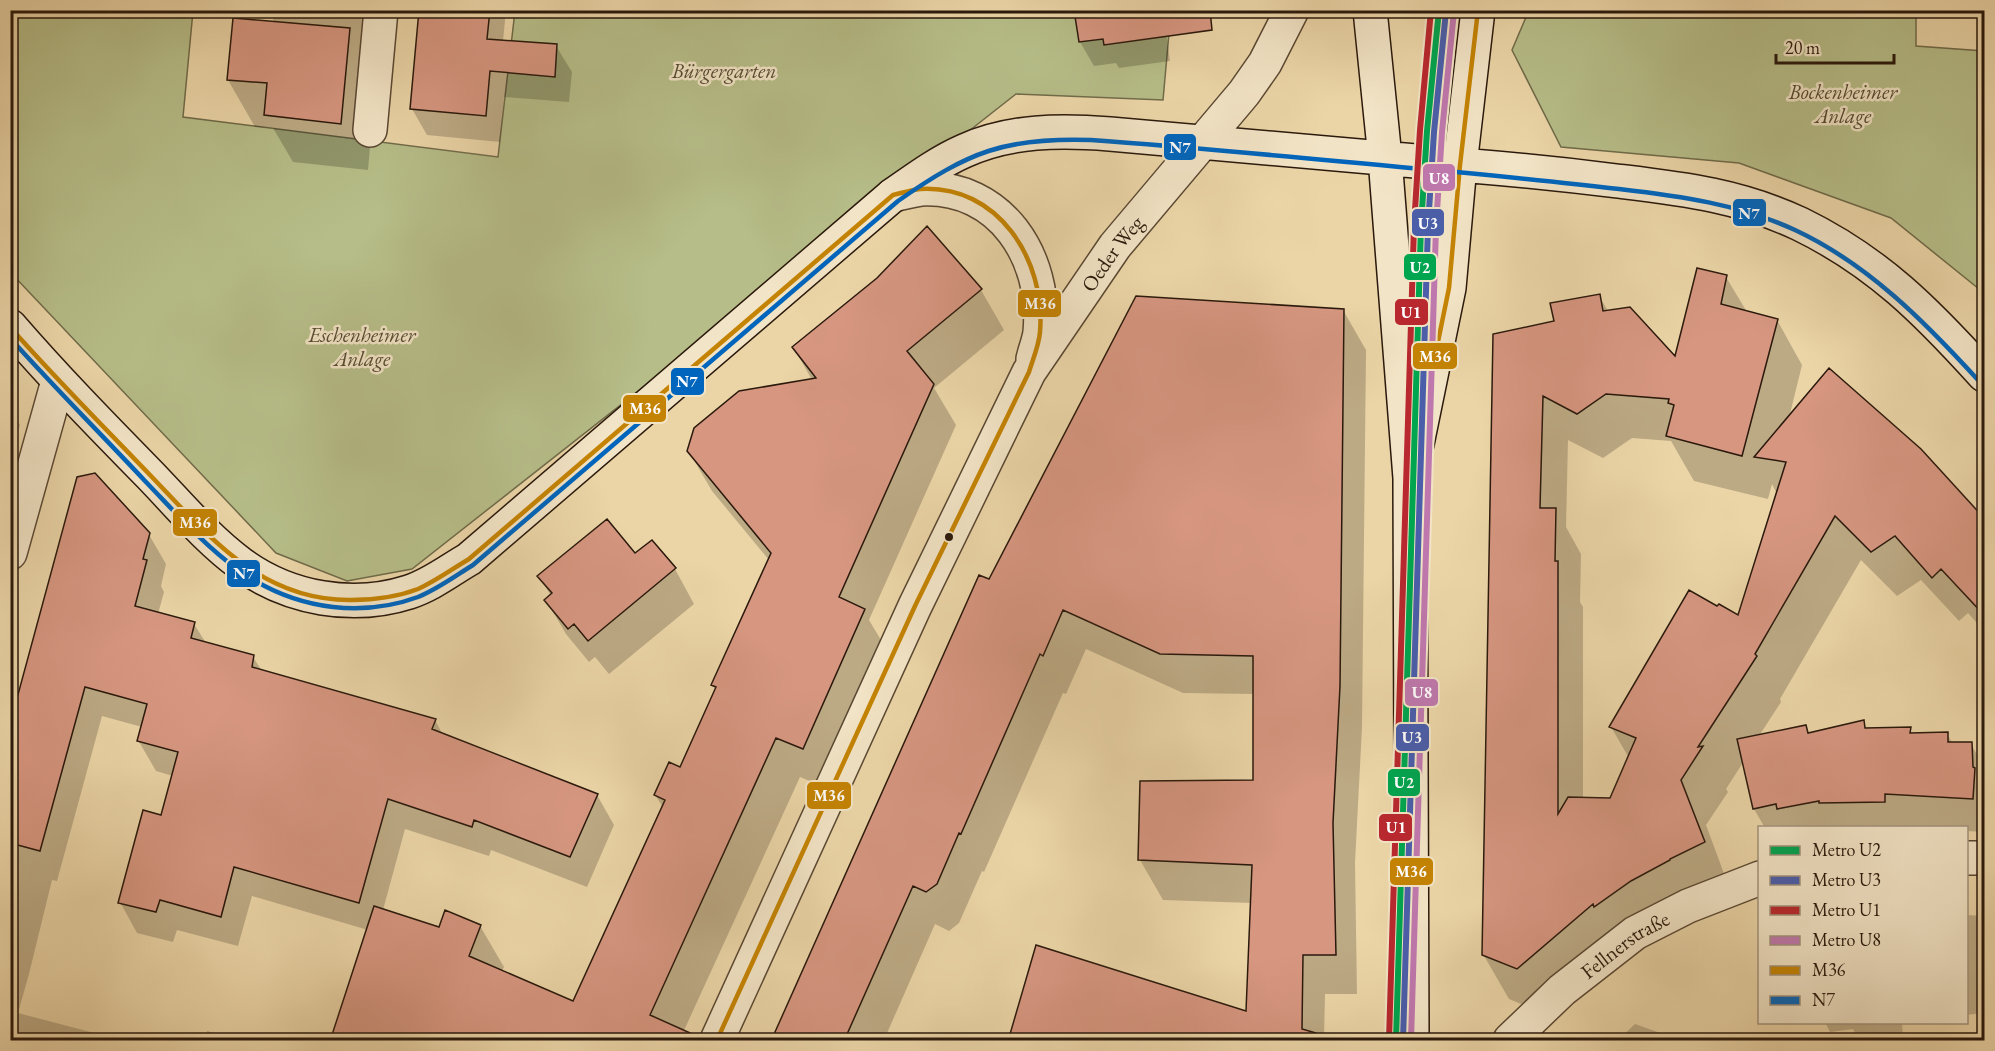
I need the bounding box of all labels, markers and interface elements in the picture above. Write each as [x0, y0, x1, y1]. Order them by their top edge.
scale bar [1776, 27, 1894, 65]
text: 20 m [1785, 36, 1820, 59]
park label: Bürgergarten [671, 57, 776, 84]
park label: Bockenheimer Anlage [1788, 78, 1898, 129]
line badge: N7 [1163, 133, 1197, 161]
text: N7 [1169, 137, 1191, 158]
line badge: U8 [1422, 163, 1456, 192]
text: U8 [1429, 168, 1449, 189]
line badge: N7 [1732, 198, 1767, 227]
text: N7 [1738, 203, 1760, 224]
line badge: U3 [1411, 208, 1445, 237]
street label: Oeder Weg [1074, 209, 1149, 297]
text: U3 [1418, 213, 1438, 234]
line badge: U2 [1403, 253, 1437, 281]
text: U2 [1410, 257, 1431, 278]
line badge: M36 [1017, 289, 1062, 318]
text: M36 [1024, 293, 1056, 314]
line badge: U1 [1394, 298, 1429, 326]
text: U1 [1401, 302, 1421, 323]
park label: Eschenheimer Anlage [307, 321, 417, 372]
line badge: M36 [1412, 342, 1458, 370]
text: M36 [1419, 346, 1451, 367]
line badge: N7 [670, 367, 705, 396]
text: N7 [676, 371, 698, 392]
line badge: M36 [622, 394, 667, 423]
text: M36 [629, 398, 661, 419]
line badge: M36 [172, 508, 218, 537]
text: M36 [179, 512, 211, 533]
unlabelled marker [943, 531, 955, 543]
line badge: N7 [226, 559, 261, 588]
text: N7 [233, 563, 255, 584]
line badge: U8 [1404, 678, 1439, 707]
text: U8 [1412, 682, 1432, 703]
line badge: U3 [1395, 723, 1430, 752]
text: U3 [1402, 727, 1422, 748]
line badge: U2 [1387, 768, 1421, 797]
text: U2 [1394, 772, 1415, 793]
line badge: M36 [806, 781, 852, 810]
text: M36 [813, 785, 845, 806]
line badge: U1 [1378, 813, 1413, 842]
text: U1 [1386, 817, 1406, 838]
legend [1758, 826, 1968, 1024]
text: Metro U2 [1812, 838, 1881, 861]
line badge: M36 [1389, 857, 1434, 886]
text: M36 [1395, 861, 1427, 882]
text: Metro U3 [1812, 868, 1881, 891]
text: Metro U1 [1812, 898, 1881, 921]
street label: Fellnerstraße [1575, 904, 1674, 984]
text: Metro U8 [1812, 928, 1881, 951]
text: M36 [1812, 958, 1846, 981]
text: N7 [1812, 988, 1835, 1011]

